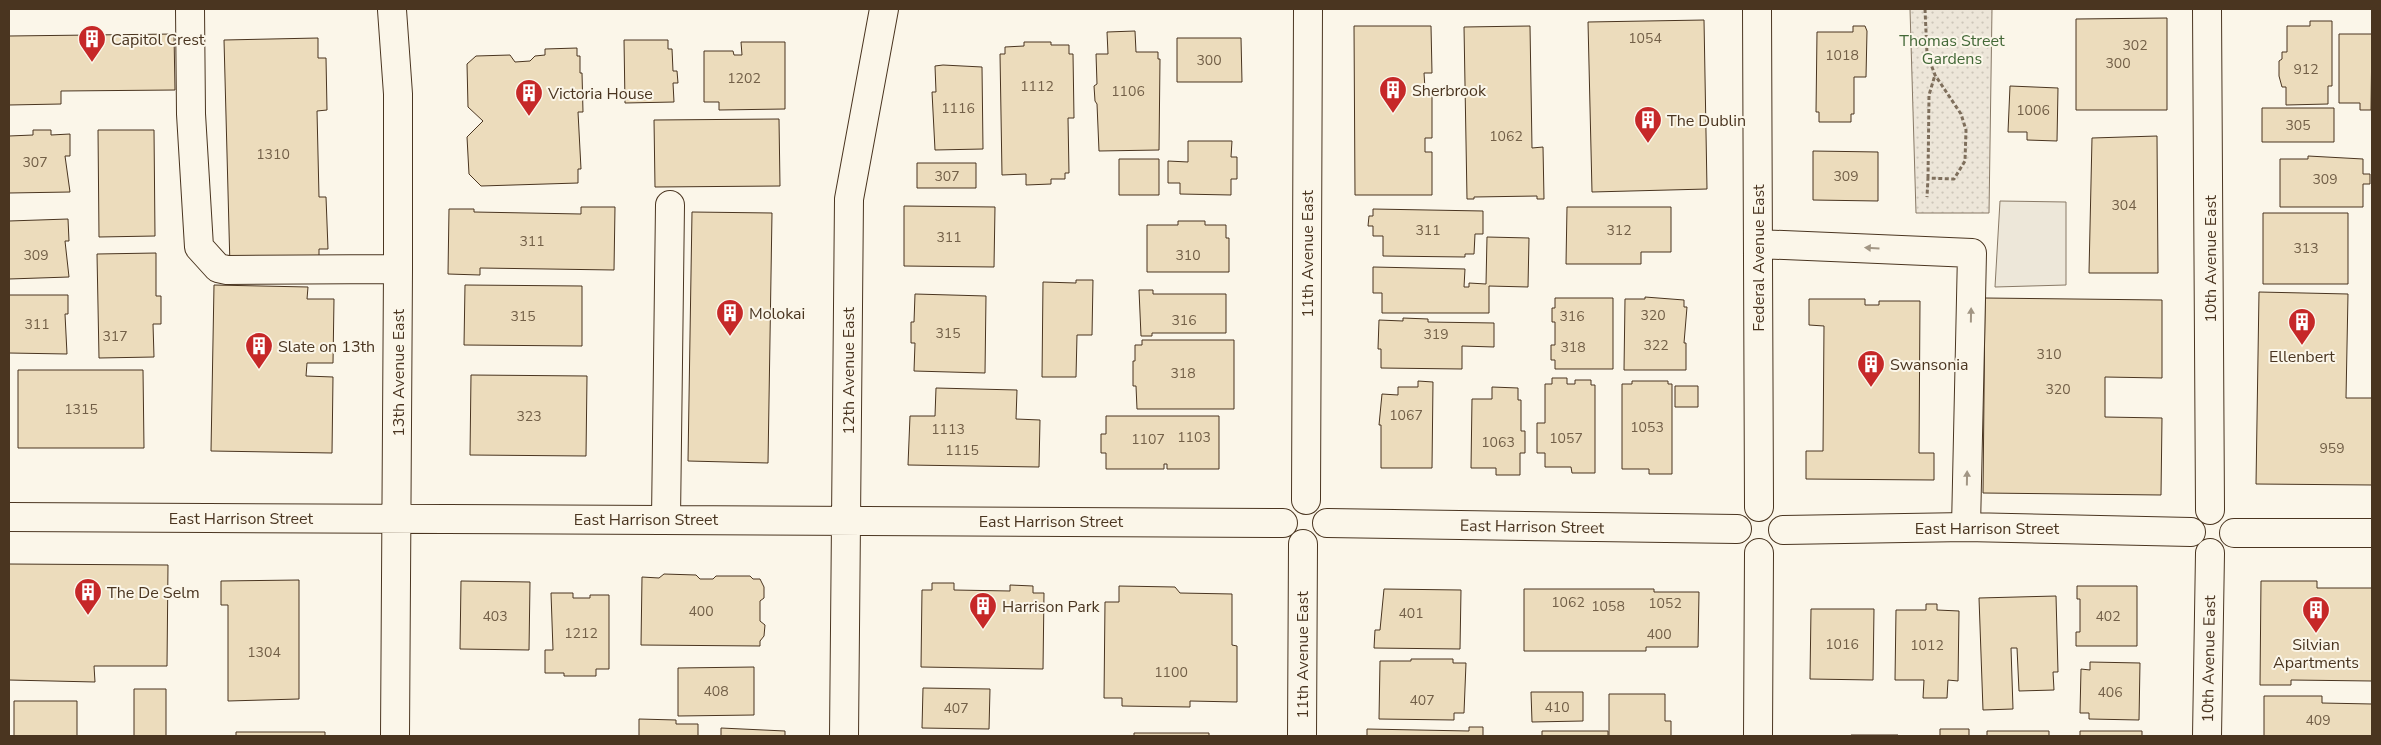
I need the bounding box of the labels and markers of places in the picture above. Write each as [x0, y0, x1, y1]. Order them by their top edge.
building icon: Capitol Crest [77, 24, 107, 63]
place label: Capitol Crest [111, 29, 205, 51]
building icon: Sherbrook [1378, 75, 1408, 114]
building icon: Victoria House [514, 78, 544, 117]
place label: Sherbrook [1412, 80, 1487, 102]
place label: Victoria House [547, 83, 653, 105]
building icon: The Dublin [1633, 105, 1663, 144]
place label: The Dublin [1667, 110, 1746, 132]
building icon: Molokai [715, 298, 745, 337]
place label: Molokai [749, 303, 805, 325]
building icon: Ellenbert [2287, 307, 2317, 346]
building icon: Slate on 13th [244, 331, 274, 370]
place label: Slate on 13th [278, 336, 375, 358]
place label: Ellenbert [2269, 346, 2335, 368]
building icon: Swansonia [1856, 349, 1886, 388]
place label: Swansonia [1890, 354, 1968, 376]
building icon: The De Selm [73, 577, 103, 616]
place label: The De Selm [107, 582, 200, 604]
building icon: Harrison Park [968, 591, 998, 630]
building icon: Silvian Apartments [2301, 595, 2331, 634]
place label: Harrison Park [1002, 596, 1101, 618]
place label: Silvian Apartments [2273, 634, 2359, 674]

